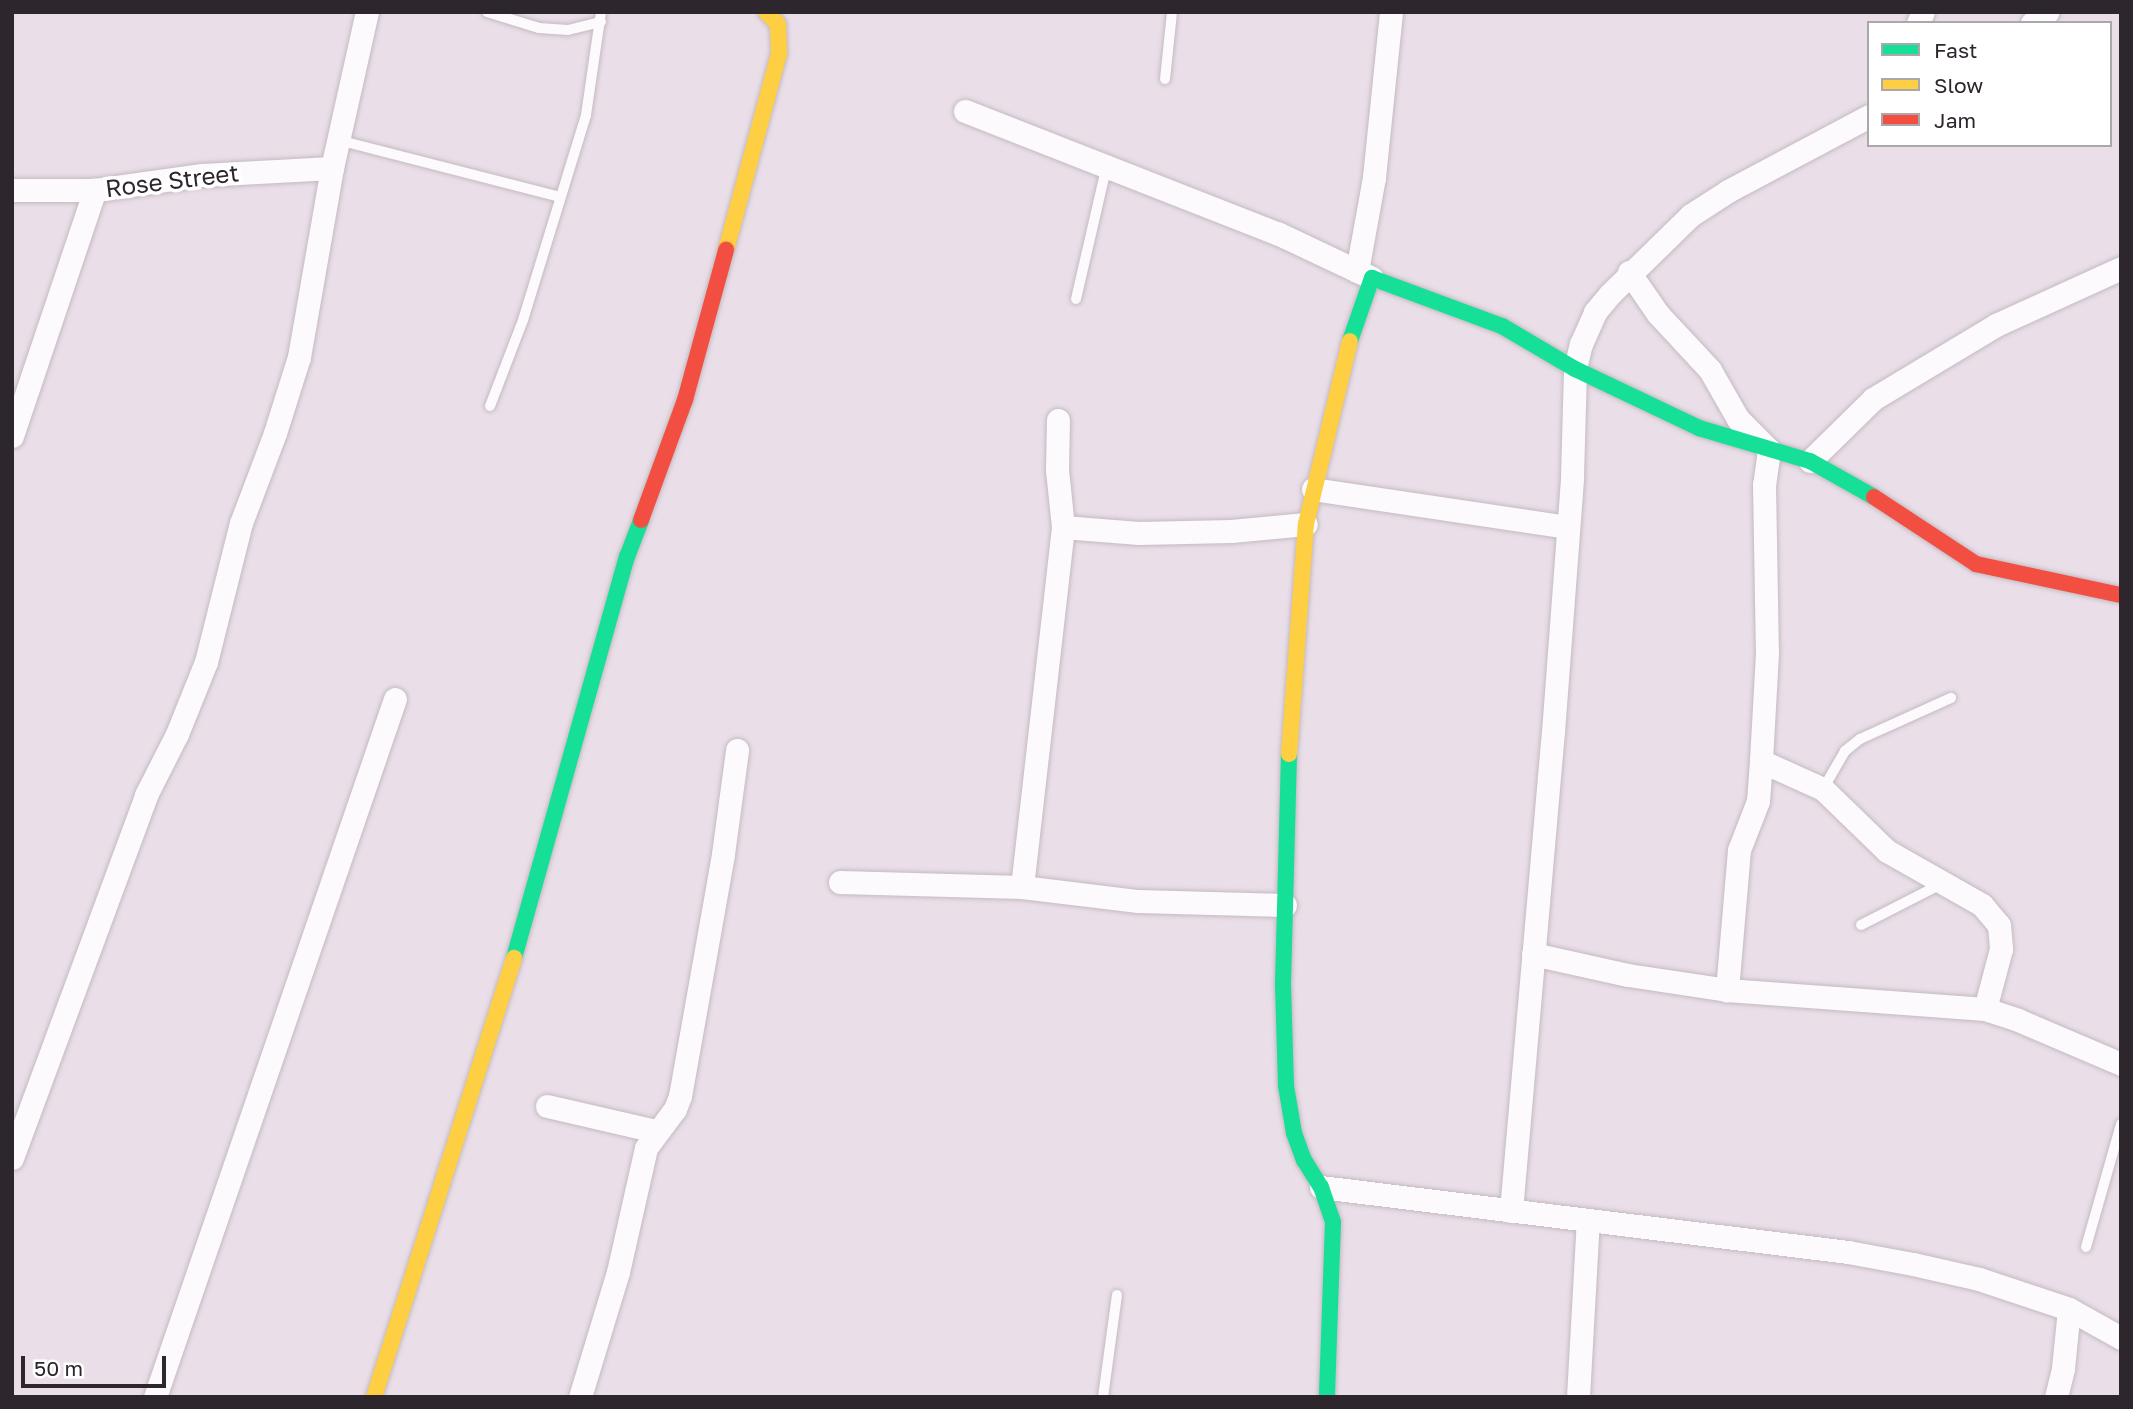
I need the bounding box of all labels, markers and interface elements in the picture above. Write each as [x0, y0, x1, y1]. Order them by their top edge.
legend [1867, 21, 2112, 147]
text: Fast [1934, 37, 1977, 63]
text: Slow [1934, 72, 1983, 98]
text: Jam [1934, 107, 1976, 133]
street label: Rose Street [104, 158, 240, 202]
scale bar [24, 1342, 170, 1386]
text: 50 m [34, 1355, 83, 1381]

